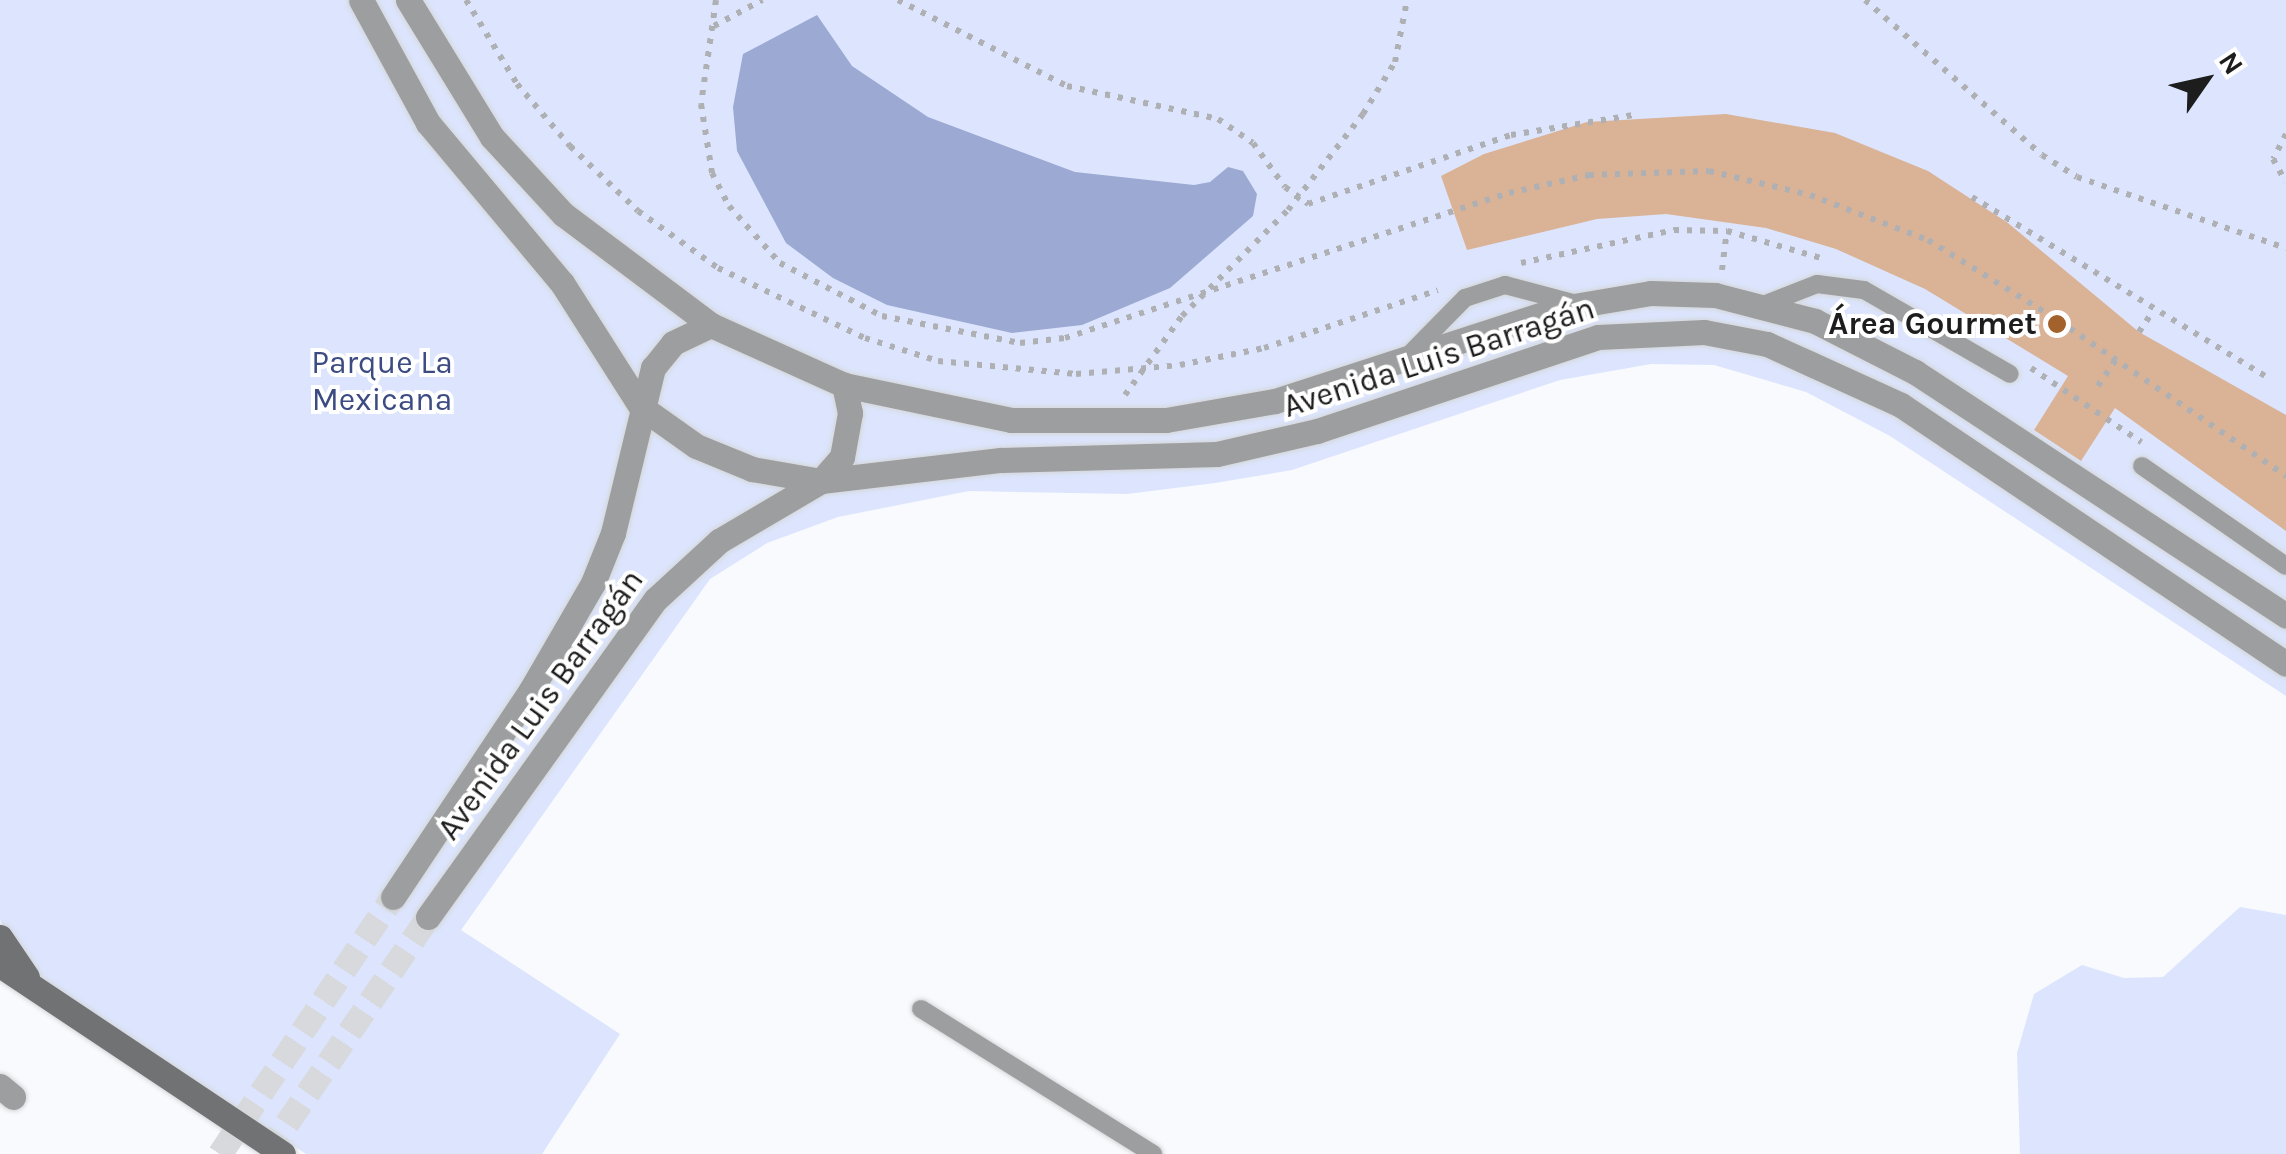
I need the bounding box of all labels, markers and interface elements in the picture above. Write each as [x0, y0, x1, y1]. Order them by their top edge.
north arrow [2156, 30, 2256, 130]
text: N [2212, 45, 2251, 80]
street label: Avenida Luis Barragán [1279, 290, 1599, 426]
place label: Área Gourmet [1828, 305, 2037, 343]
marker: Área Gourmet [2046, 313, 2068, 335]
park label: Parque La Mexicana [311, 345, 453, 420]
street label: Avenida Luis Barragán [430, 562, 652, 848]

